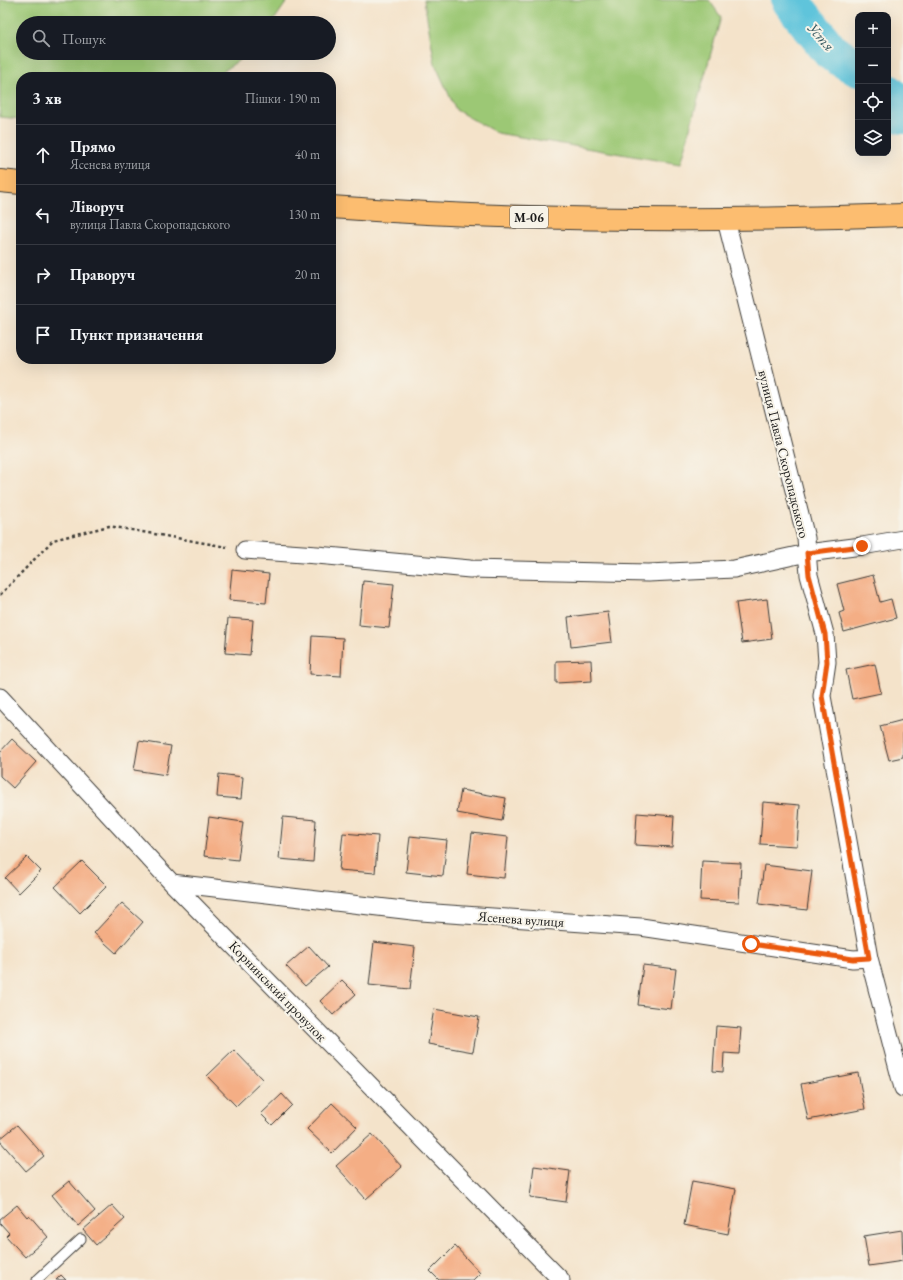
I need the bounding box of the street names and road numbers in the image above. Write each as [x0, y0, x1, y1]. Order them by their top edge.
road number: М-06 [510, 206, 548, 228]
street label: вулиця Павла Скоропадського [754, 368, 814, 540]
street label: Ясенева вулиця [476, 907, 565, 931]
street label: Корнинський провулок [225, 937, 331, 1045]

